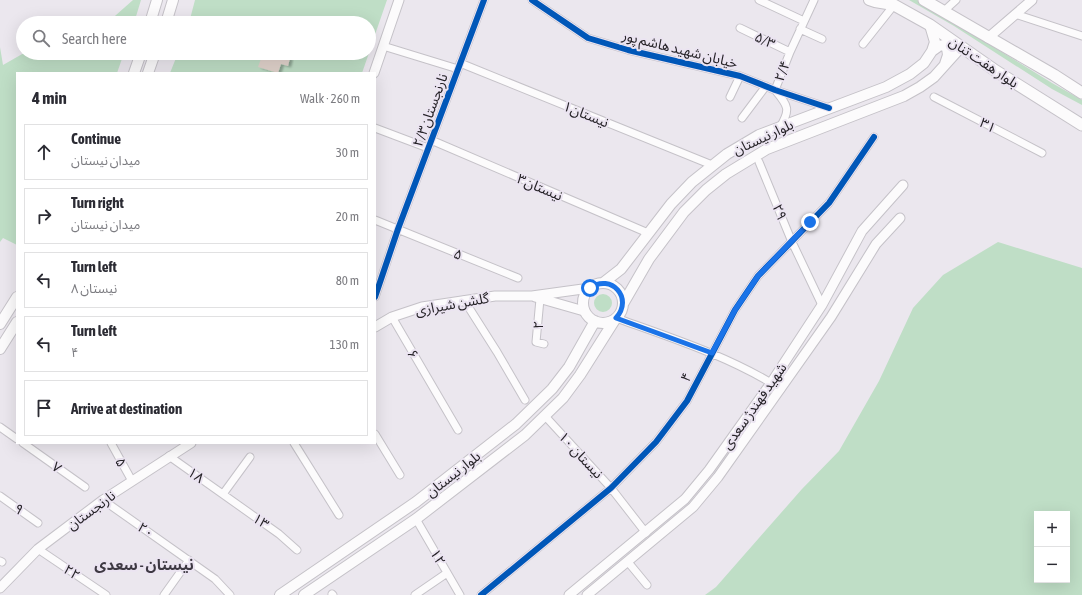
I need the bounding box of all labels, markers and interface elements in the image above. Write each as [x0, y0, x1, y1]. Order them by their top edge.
search box [16, 16, 376, 60]
icon: search [30, 27, 52, 49]
street label: خیابان شهید هاشم پور [619, 27, 739, 74]
street label: ۵/۳ [752, 28, 778, 52]
text: Search here [62, 30, 127, 47]
street label: بلوار هفت تنان [946, 33, 1022, 92]
street label: ۲/۴ [771, 58, 793, 84]
street label: ۲/۳نارنجستان [409, 71, 452, 149]
text: 4 min [32, 88, 67, 108]
text: Walk · 260 m [300, 91, 360, 106]
street label: ۱نیستان [560, 98, 611, 131]
street label: ۳۱ [977, 114, 999, 136]
street label: بلوار نیستان [730, 116, 796, 159]
text: Continue [71, 130, 121, 147]
icon: ahead [33, 141, 55, 163]
text: 30 m [336, 145, 359, 160]
text: میدان نیستان [71, 153, 140, 168]
street label: ۳نیستان [514, 170, 565, 205]
text: Turn right [71, 194, 124, 211]
street label: ۲۹ [770, 202, 790, 222]
icon: right [33, 205, 55, 227]
text: 20 m [336, 209, 359, 224]
route end [801, 213, 819, 231]
text: میدان نیستان [71, 217, 140, 232]
street label: ۵ [451, 245, 465, 263]
text: Turn left [71, 258, 117, 275]
icon: left [33, 269, 55, 291]
text: 80 m [336, 273, 359, 288]
route start [581, 279, 599, 297]
text: نیستان ۸ [71, 281, 117, 296]
street label: گلشن شیرازی [414, 290, 491, 319]
street label: ۲ [530, 320, 546, 330]
text: Turn left [71, 322, 117, 339]
icon: left [33, 333, 55, 355]
text: 130 m [330, 337, 359, 352]
text: ۴ [71, 345, 78, 360]
street label: ۶ [404, 347, 422, 361]
street label: شهید فهندژ سعدی [718, 360, 791, 453]
street label: ۴ [677, 370, 695, 384]
icon: arrive [33, 397, 55, 419]
text: Arrive at destination [71, 400, 182, 417]
street label: نیستان ۱۰ [555, 428, 607, 482]
street label: بلوار نیستان [423, 448, 484, 501]
street label: ۵ [112, 455, 130, 469]
street label: ۷ [49, 458, 65, 476]
street label: ۱۸ [185, 464, 207, 486]
street label: نارنجستان [64, 487, 119, 534]
street label: ۹ [11, 500, 27, 518]
street label: ۱۳ [250, 510, 272, 532]
map controls [1034, 511, 1070, 583]
button: + [1034, 511, 1070, 547]
street label: ۲۰ [135, 519, 157, 541]
street label: ۱۲ [427, 546, 449, 568]
button: − [1034, 547, 1070, 583]
district label: نیستان - سعدی [94, 556, 194, 573]
street label: ۲۲ [61, 561, 83, 583]

